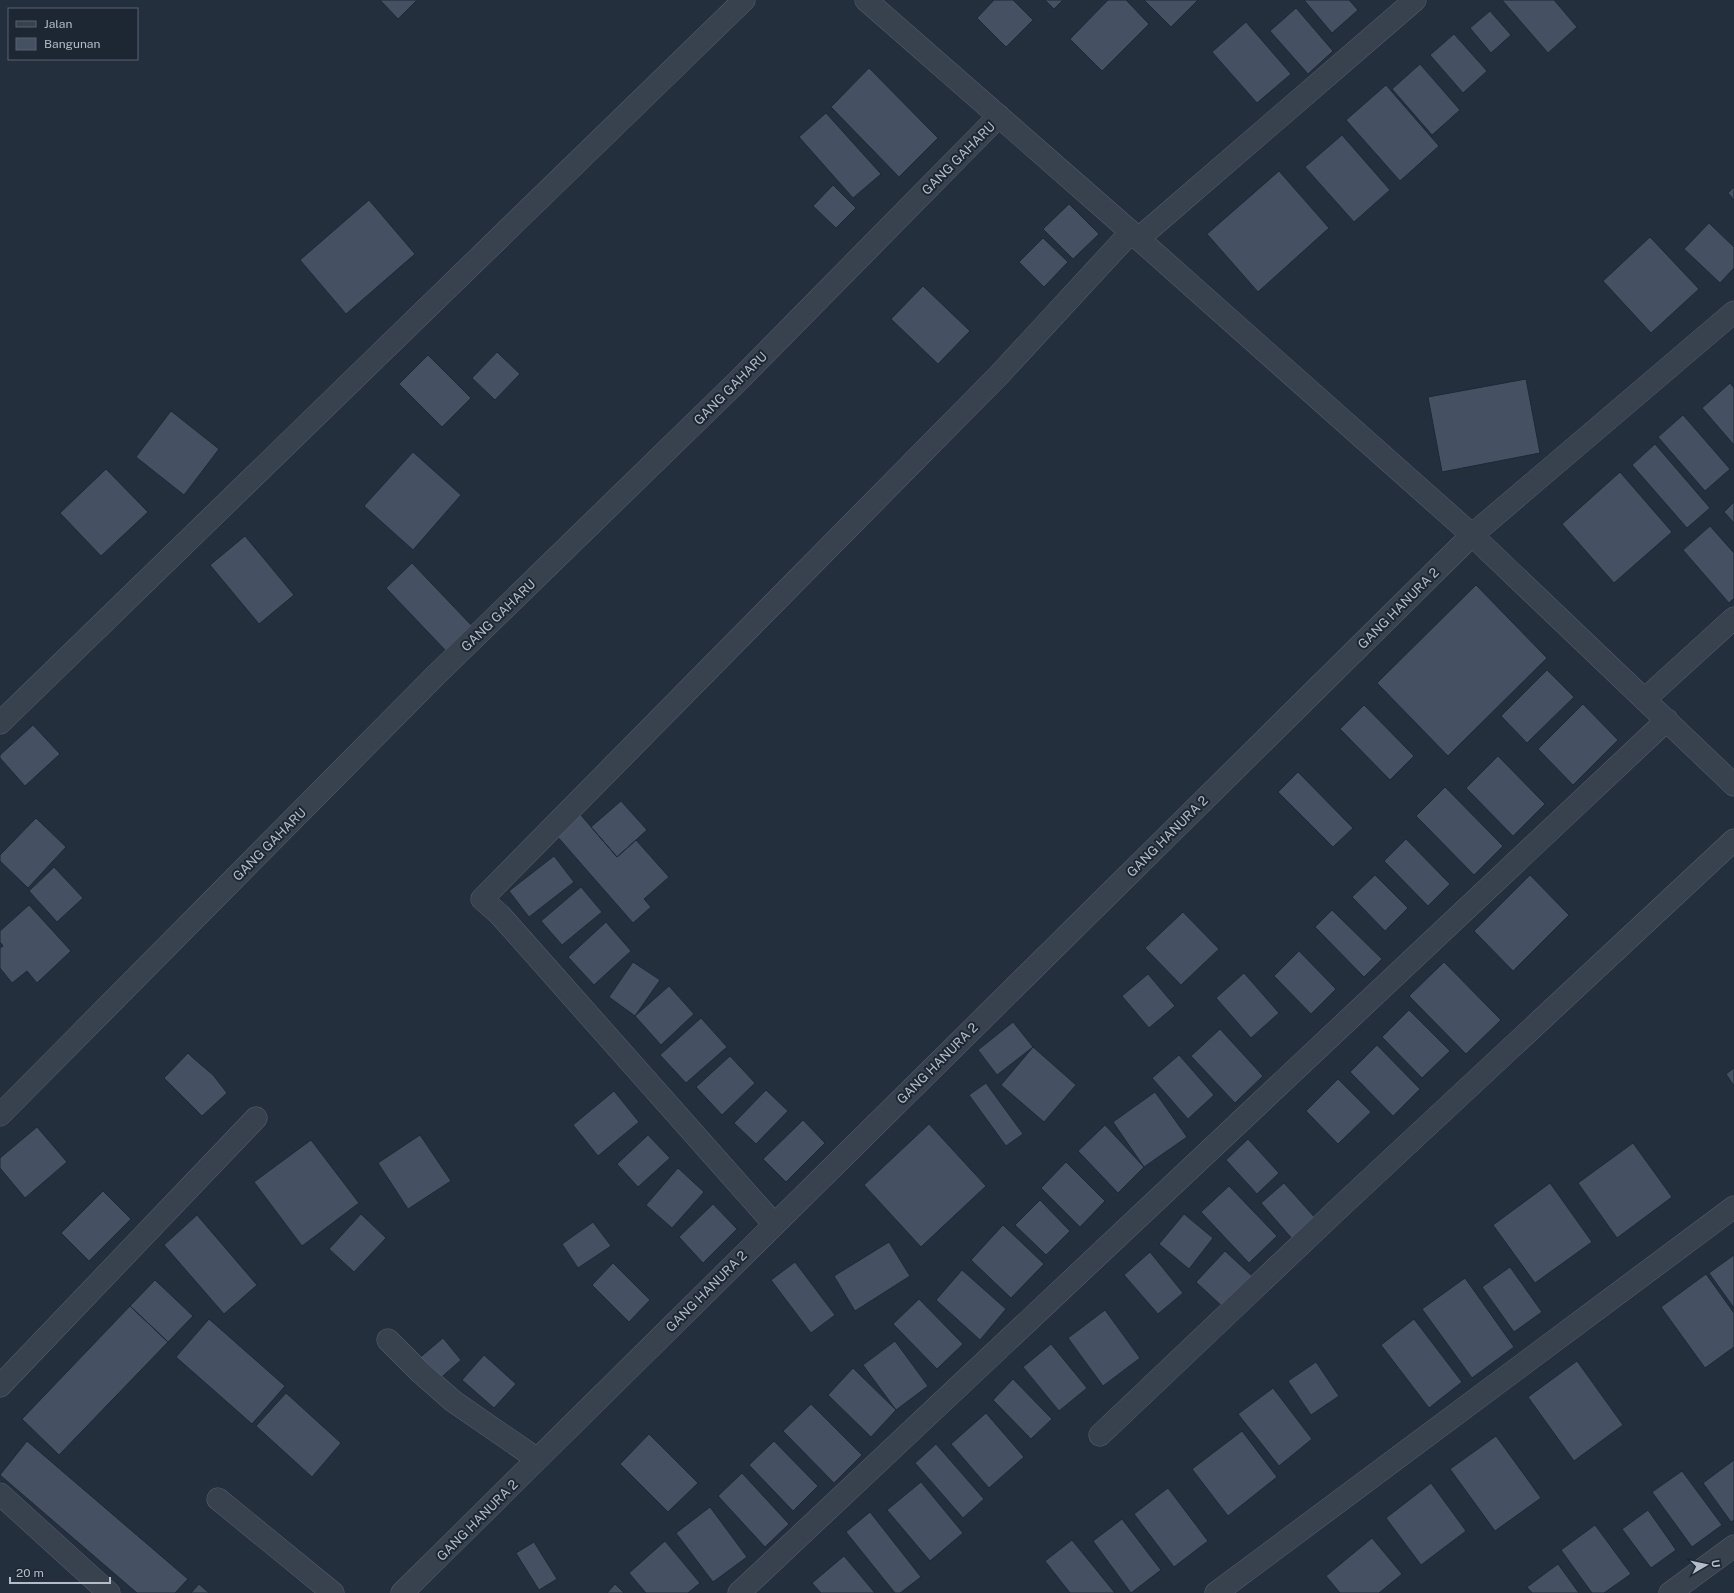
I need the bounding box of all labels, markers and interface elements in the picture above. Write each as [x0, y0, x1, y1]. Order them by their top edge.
legend [8, 8, 138, 60]
text: Jalan [44, 17, 73, 31]
text: Bangunan [44, 37, 100, 51]
street label: GANG GAHARU [919, 119, 998, 198]
street label: GANG GAHARU [691, 349, 770, 428]
street label: GANG HANURA 2 [1355, 565, 1442, 652]
street label: GANG GAHARU [458, 576, 538, 654]
street label: GANG HANURA 2 [1124, 793, 1211, 880]
street label: GANG GAHARU [230, 805, 309, 884]
street label: GANG HANURA 2 [894, 1020, 981, 1107]
street label: GANG HANURA 2 [663, 1248, 750, 1335]
street label: GANG HANURA 2 [434, 1477, 521, 1564]
north arrow [1686, 1545, 1726, 1585]
scale bar [10, 1559, 110, 1585]
text: U [1709, 1559, 1722, 1568]
text: 20 m [16, 1566, 44, 1580]

